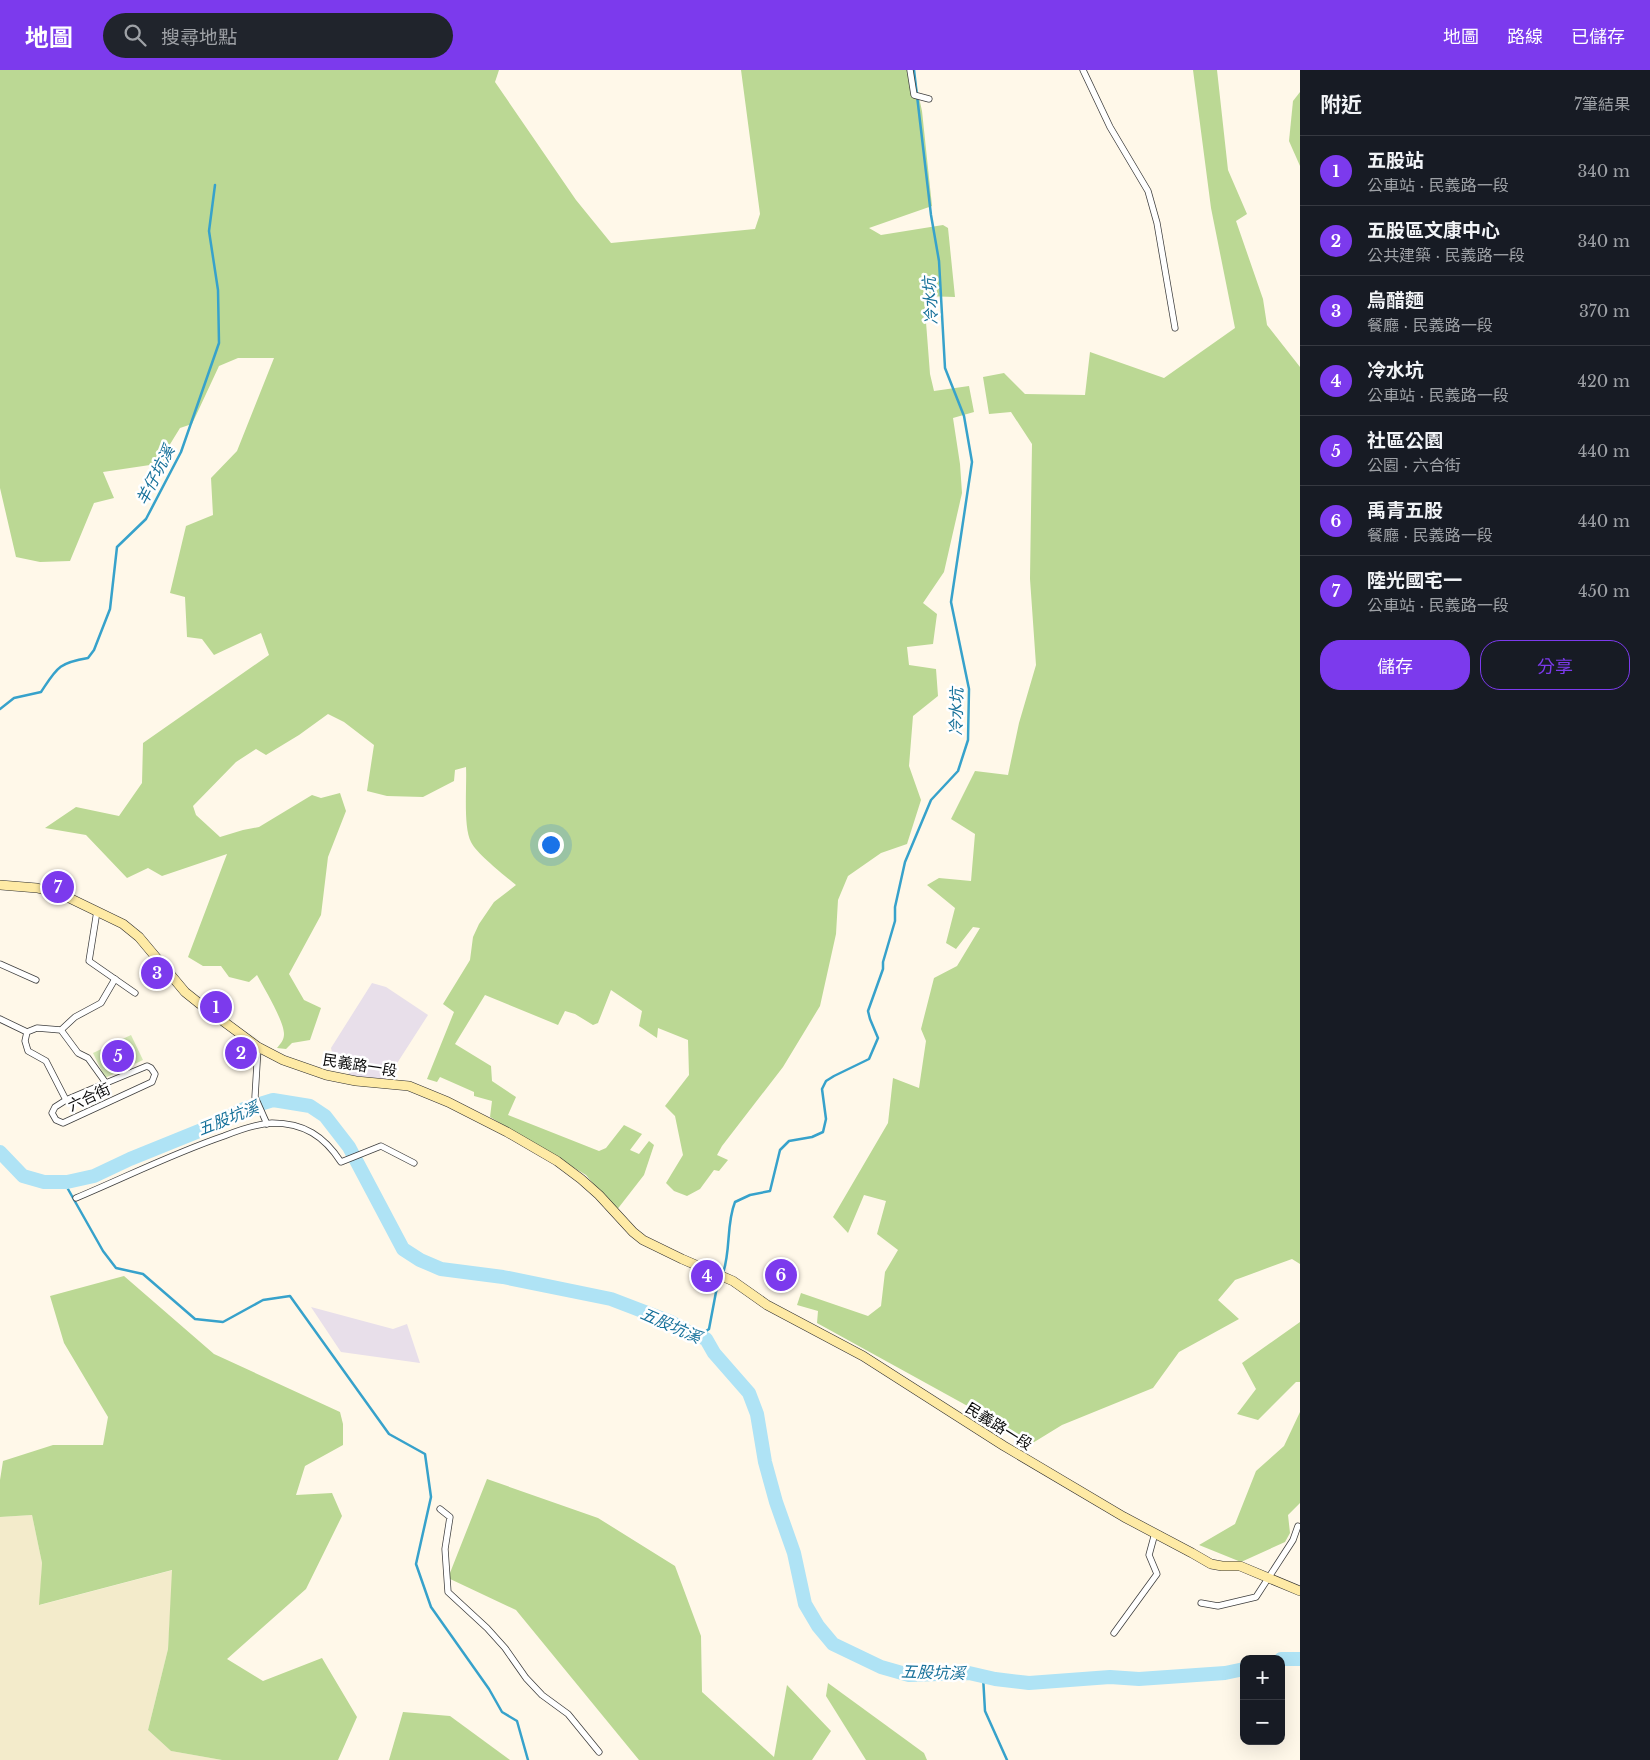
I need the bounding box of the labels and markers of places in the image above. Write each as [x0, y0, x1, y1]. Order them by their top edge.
pin: 7 [42, 868, 74, 906]
pin: 3 [141, 954, 173, 992]
pin: 1 [200, 988, 232, 1026]
pin: 2 [225, 1034, 257, 1072]
pin: 5 [102, 1037, 134, 1075]
pin: 6 [765, 1256, 797, 1294]
pin: 4 [691, 1257, 723, 1295]

